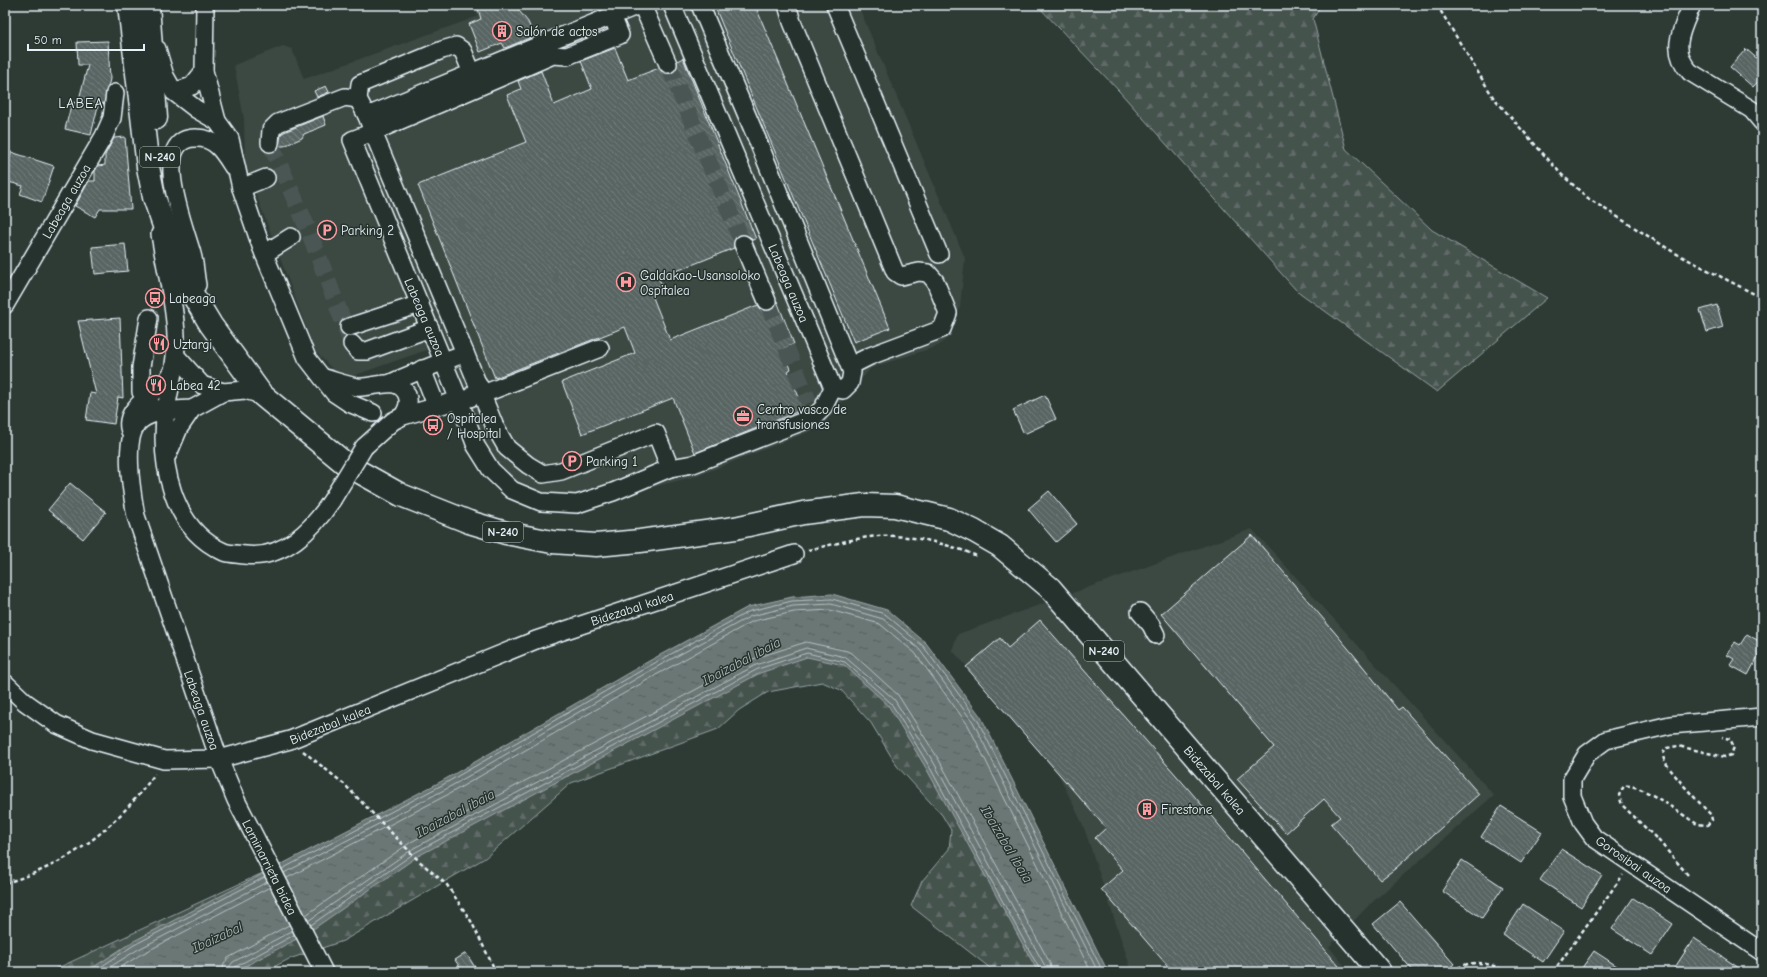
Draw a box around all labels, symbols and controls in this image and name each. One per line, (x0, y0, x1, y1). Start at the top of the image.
building icon: Salón de actos (491, 20, 513, 42)
place label: Salón de actos (516, 24, 597, 39)
scale bar (28, 26, 144, 52)
text: 50 m (34, 33, 62, 47)
district label: LABEA (58, 95, 104, 112)
road number: N-240 (140, 147, 180, 167)
street label: Labeaga auzoa (39, 161, 94, 241)
parking icon: Parking 2 (316, 219, 338, 241)
place label: Parking 2 (341, 223, 394, 238)
street label: Labeaga auzoa (765, 242, 812, 325)
place label: Galdakao-Usansoloko Ospitalea (640, 268, 761, 298)
hospital icon: Galdakao-Usansoloko Ospitalea (615, 271, 637, 293)
street label: Labeaga auzoa (401, 276, 448, 359)
bus stop icon: Labeaga (144, 287, 166, 309)
place label: Labeaga (169, 291, 216, 306)
restaurant icon: Uztargi (148, 333, 170, 355)
place label: Uztargi (173, 337, 212, 352)
restaurant icon: Labea 42 (145, 374, 167, 396)
place label: Labea 42 (170, 378, 221, 393)
place label: Centro vasco de transfusiones (756, 402, 847, 432)
office icon: Centro vasco de transfusiones (732, 405, 754, 427)
place label: Ospitalea / Hospital (447, 411, 501, 441)
bus stop icon: Ospitalea / Hospital (422, 414, 444, 436)
parking icon: Parking 1 (561, 450, 583, 472)
place label: Parking 1 (586, 454, 637, 469)
road number: N-240 (483, 522, 523, 542)
street label: Bidezabal kalea (589, 588, 675, 629)
water label: Ibaizabal ibaia (698, 634, 784, 690)
road number: N-240 (1084, 641, 1124, 661)
street label: Labeaga auzoa (181, 668, 222, 752)
street label: Bidezabal kalea (287, 701, 373, 748)
street label: Bidezabal kalea (1181, 743, 1249, 818)
water label: Ibaizabal ibaia (412, 786, 498, 842)
building icon: Firestone (1136, 798, 1158, 820)
water label: Ibaizabal ibaia (976, 802, 1036, 886)
place label: Firestone (1161, 802, 1213, 817)
street label: Laminarrieta bidea (239, 817, 300, 917)
street label: Gorosibai auzoa (1593, 833, 1675, 896)
water label: Ibaizabal (188, 918, 246, 957)

